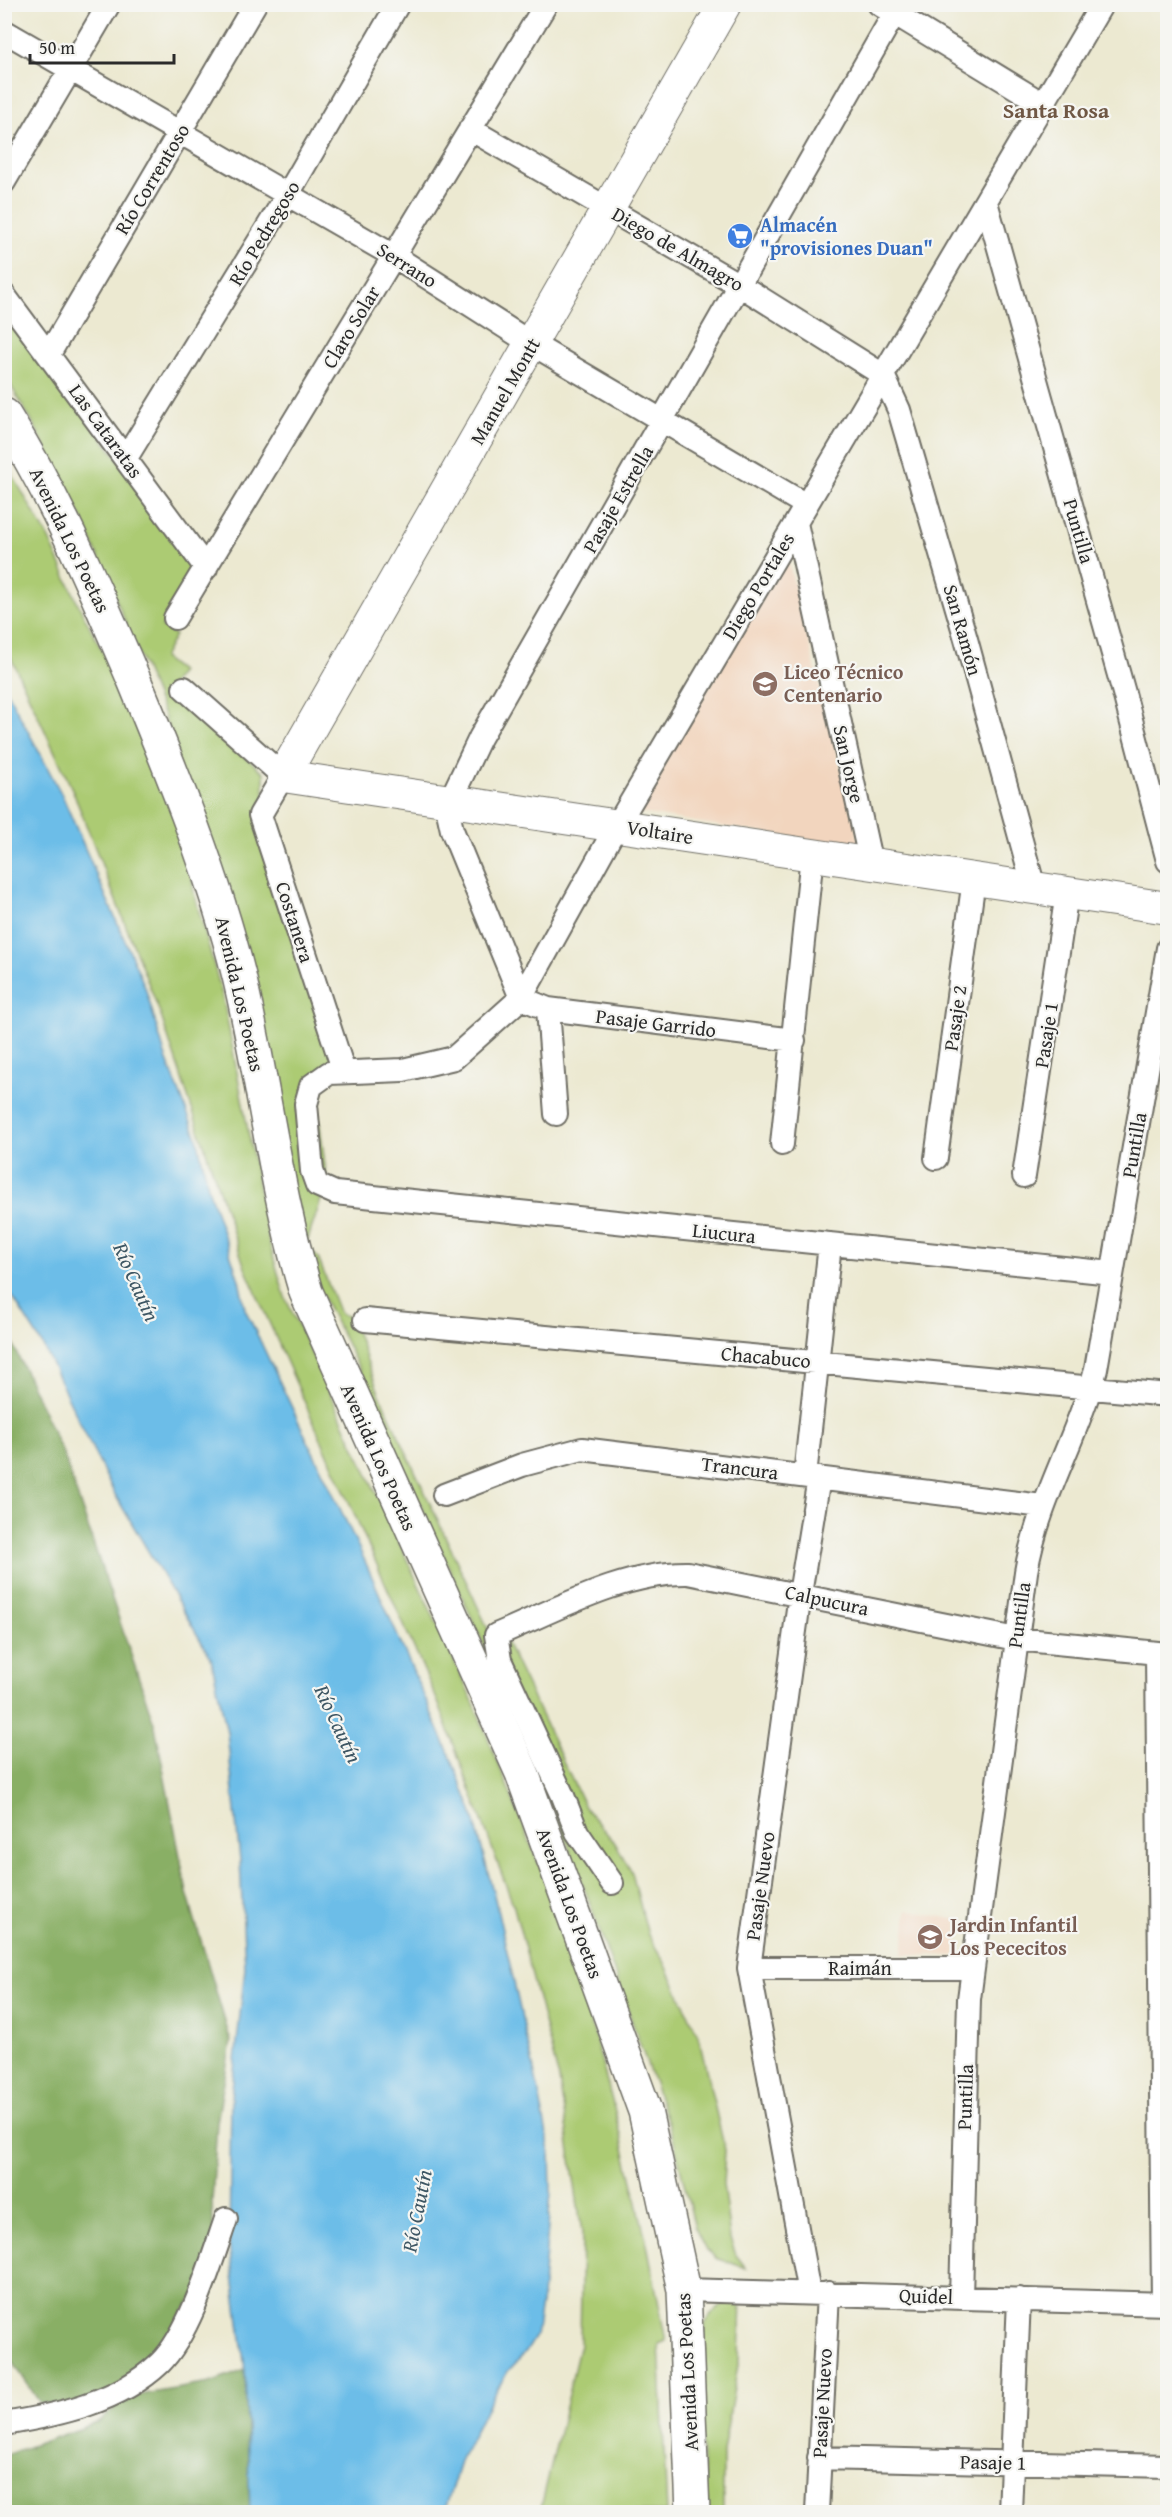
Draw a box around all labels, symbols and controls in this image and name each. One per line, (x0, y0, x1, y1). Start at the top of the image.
scale bar (30, 27, 174, 65)
text: 50 m (39, 34, 75, 61)
district label: Santa Rosa (1003, 94, 1110, 126)
street label: Río Correntoso (107, 118, 196, 240)
street label: Río Pedregoso (221, 175, 306, 291)
street label: Diego de Almagro (607, 199, 750, 298)
place label: Almacén "provisiones Duan" (760, 210, 933, 262)
supermarket icon: Almacén "provisiones Duan" (725, 221, 755, 251)
street label: Serrano (371, 235, 443, 294)
street label: Claro Solar (315, 280, 387, 374)
street label: Manuel Montt (462, 332, 547, 450)
street label: Las Cataratas (62, 378, 151, 484)
street label: Pasaje Estrella (575, 439, 660, 558)
street label: Avenida Los Poetas (23, 462, 118, 617)
street label: Puntilla (1056, 495, 1103, 567)
street label: Diego Portales (714, 527, 801, 645)
street label: San Ramón (937, 581, 990, 679)
place label: Liceo Técnico Centenario (784, 657, 904, 709)
school or university icon: Liceo Técnico Centenario (750, 669, 780, 699)
street label: San Jorge (826, 722, 872, 806)
street label: Voltaire (625, 812, 696, 851)
street label: Costanera (269, 878, 322, 967)
street label: Avenida Los Poetas (209, 913, 272, 1074)
street label: Pasaje 2 (936, 983, 973, 1053)
street label: Pasaje 1 (1026, 1000, 1065, 1070)
street label: Pasaje Garrido (594, 1001, 718, 1044)
street label: Puntilla (1113, 1109, 1154, 1180)
street label: Liucura (691, 1215, 758, 1250)
water label: Río Cautín (105, 1237, 168, 1327)
street label: Chacabuco (720, 1338, 812, 1375)
street label: Avenida Los Poetas (334, 1379, 425, 1535)
street label: Trancura (700, 1448, 781, 1487)
street label: Calpucura (783, 1577, 872, 1623)
street label: Puntilla (1000, 1580, 1038, 1650)
water label: Río Cautín (306, 1679, 370, 1768)
street label: Avenida Los Poetas (530, 1823, 611, 1982)
street label: Pasaje Nuevo (738, 1830, 782, 1942)
place label: Jardin Infantil Los Pececitos (947, 1910, 1078, 1962)
school or university icon: Jardin Infantil Los Pececitos (915, 1922, 945, 1952)
street label: Raimán (828, 1953, 892, 1982)
street label: Puntilla (949, 2063, 980, 2131)
water label: Río Cautín (393, 2167, 440, 2256)
street label: Quidel (898, 2280, 954, 2311)
street label: Avenida Los Poetas (668, 2292, 705, 2452)
street label: Pasaje Nuevo (804, 2347, 839, 2459)
street label: Pasaje 1 (960, 2446, 1026, 2477)

